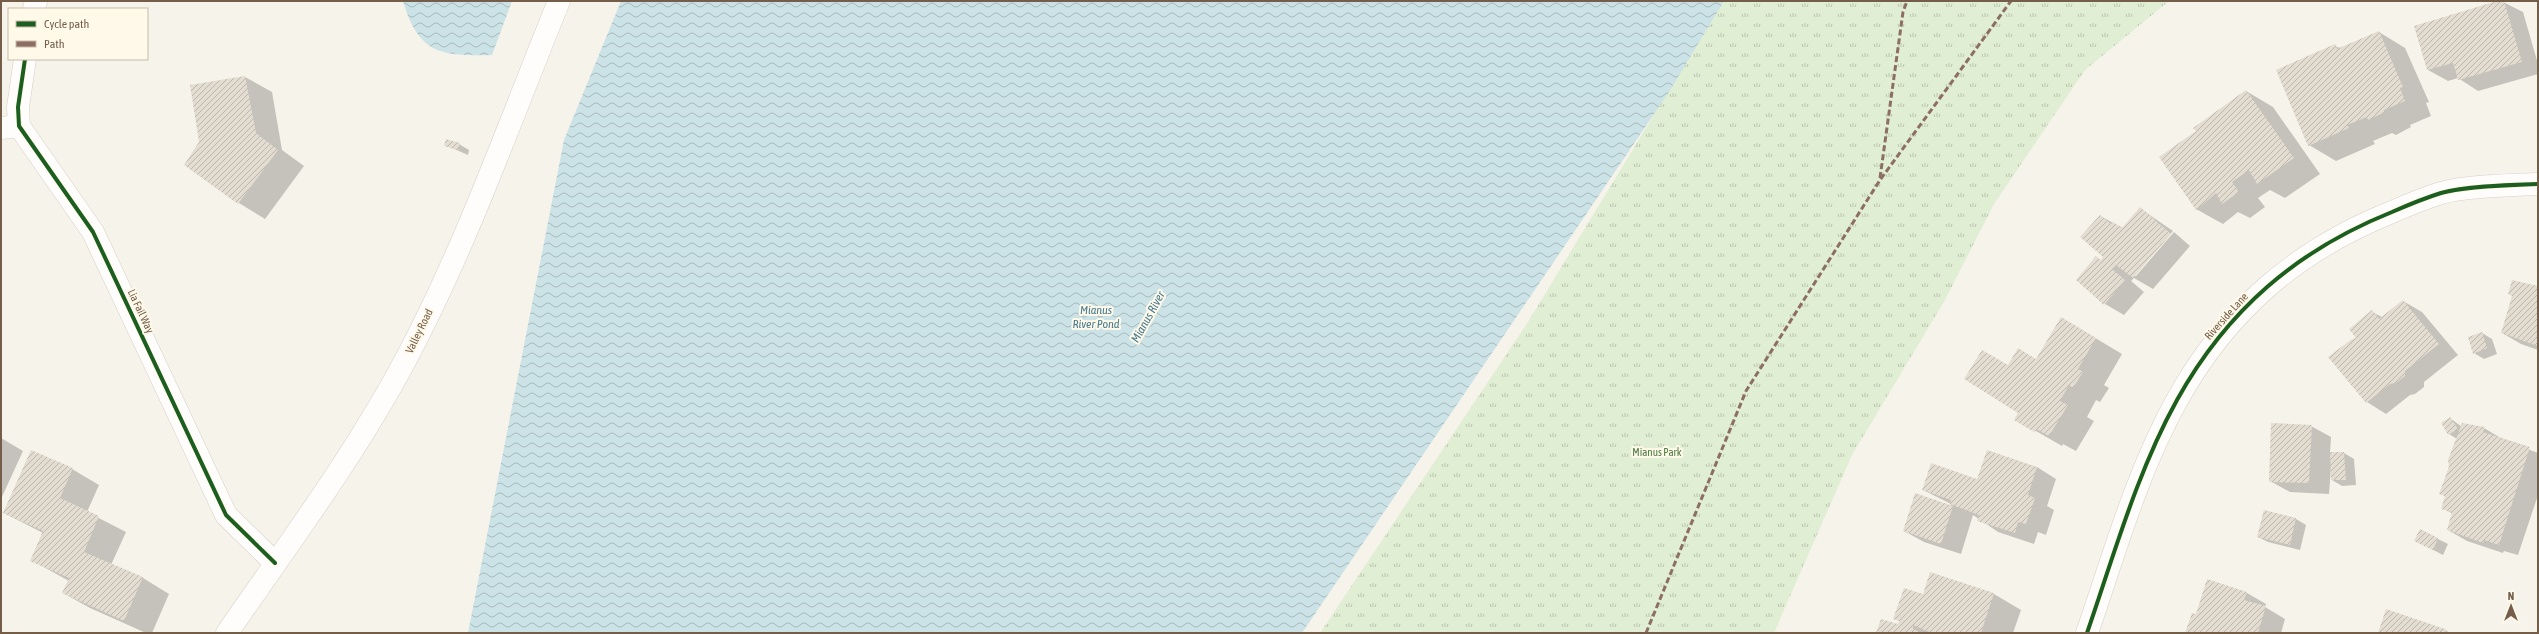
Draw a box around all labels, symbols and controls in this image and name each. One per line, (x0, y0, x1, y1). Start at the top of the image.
legend (8, 8, 148, 60)
text: Cycle path (44, 17, 89, 31)
text: Path (44, 37, 65, 51)
street label: Lia Fail Way (126, 287, 157, 335)
water label: Mianus River (1128, 289, 1168, 345)
street label: Riverside Lane (2202, 290, 2250, 342)
water label: Mianus River Pond (1072, 303, 1120, 331)
street label: Valley Road (403, 307, 435, 355)
park label: Mianus Park (1632, 446, 1682, 458)
north arrow (2491, 586, 2531, 626)
text: N (2508, 590, 2514, 602)

